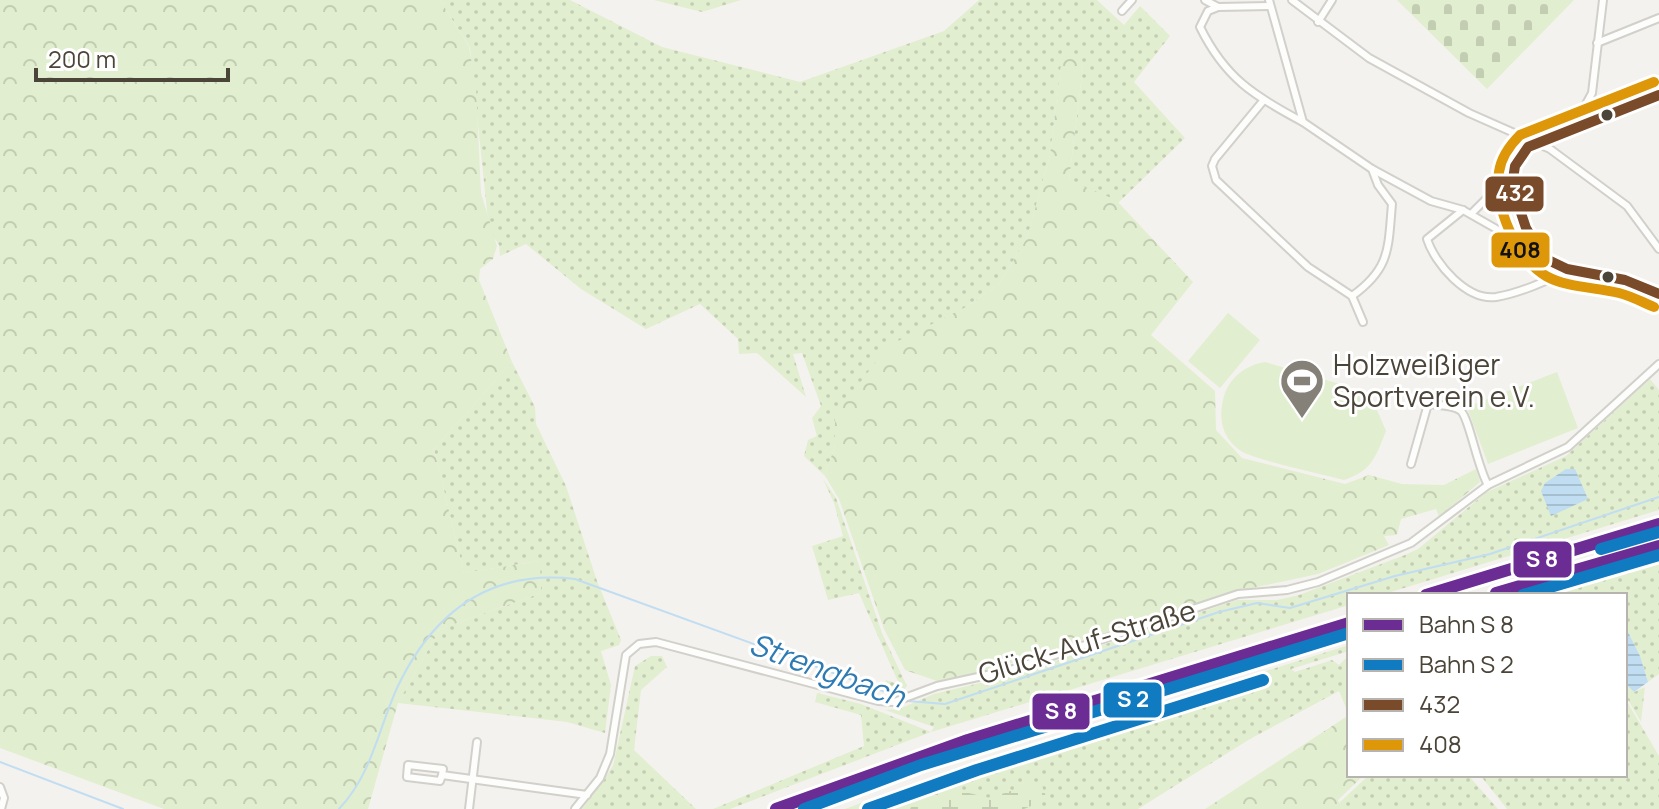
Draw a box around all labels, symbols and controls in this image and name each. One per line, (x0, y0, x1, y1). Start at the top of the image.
scale bar (36, 32, 228, 82)
text: 200 m (48, 42, 116, 75)
unlabelled marker (1599, 107, 1615, 123)
line badge: 432 (1484, 175, 1545, 213)
text: 432 (1495, 178, 1535, 208)
line badge: 408 (1490, 231, 1551, 269)
text: 408 (1499, 235, 1541, 265)
unlabelled marker (1600, 269, 1616, 285)
place label: Holzweißiger Sportverein e.V. (1333, 345, 1535, 415)
sports icon: Holzweißiger Sportverein e.V. (1278, 357, 1326, 420)
line badge: S 8 (1512, 540, 1573, 579)
text: S 8 (1526, 544, 1558, 574)
street label: Glück-Auf-Straße (973, 590, 1200, 692)
legend (1347, 593, 1627, 777)
text: Bahn S 8 (1419, 607, 1514, 640)
water label: Strengbach (744, 623, 912, 717)
text: Bahn S 2 (1419, 647, 1514, 680)
line badge: S 2 (1102, 681, 1163, 719)
text: S 2 (1117, 684, 1149, 714)
text: 432 (1419, 687, 1460, 720)
line badge: S 8 (1031, 692, 1091, 731)
text: S 8 (1045, 696, 1077, 726)
text: 408 (1419, 727, 1462, 760)

